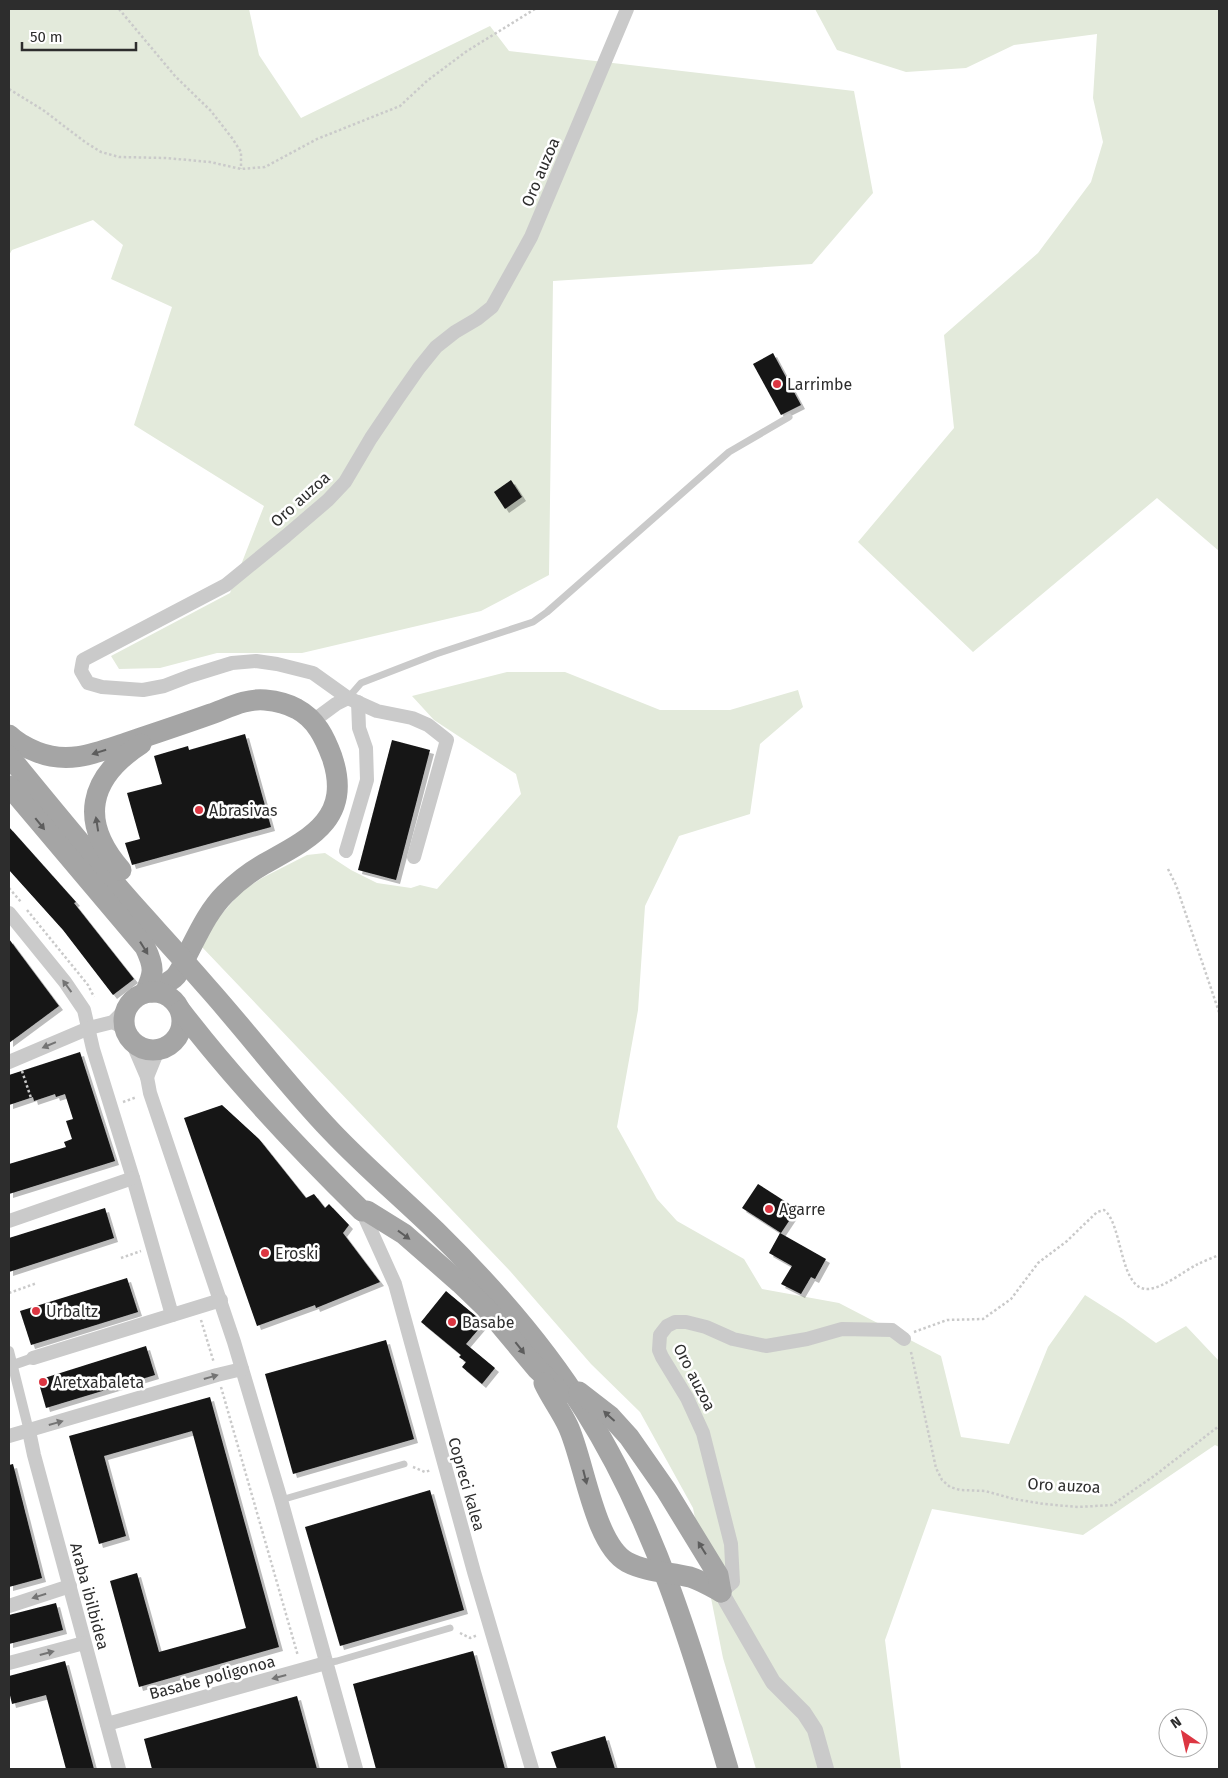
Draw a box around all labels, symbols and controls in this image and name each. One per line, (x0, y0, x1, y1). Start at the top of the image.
scale bar (22, 20, 136, 52)
text: 50 m (30, 28, 63, 46)
street label: Oro auzoa (517, 135, 563, 210)
place label: Larrimbe (787, 375, 852, 394)
marker: Larrimbe (771, 378, 783, 390)
street label: Oro auzoa (267, 468, 334, 531)
one-way arrow (91, 749, 106, 757)
place label: Abrasivas (209, 801, 277, 820)
marker: Abrasivas (193, 804, 205, 816)
one-way arrow (93, 816, 101, 832)
one-way arrow (34, 817, 45, 830)
one-way arrow (140, 941, 149, 954)
one-way arrow (62, 979, 72, 992)
one-way arrow (42, 1042, 56, 1050)
place label: Agarre (779, 1200, 825, 1219)
marker: Agarre (763, 1203, 775, 1215)
one-way arrow (397, 1230, 411, 1240)
place label: Eroski (275, 1244, 319, 1263)
marker: Eroski (259, 1247, 271, 1259)
place label: Urbaltz (46, 1302, 98, 1321)
marker: Urbaltz (30, 1305, 42, 1317)
place label: Basabe (462, 1313, 515, 1332)
marker: Basabe (446, 1316, 458, 1328)
street label: Oro auzoa (669, 1340, 720, 1414)
one-way arrow (515, 1341, 525, 1355)
one-way arrow (204, 1372, 219, 1380)
place label: Aretxabaleta (53, 1373, 144, 1392)
marker: Aretxabaleta (37, 1376, 49, 1388)
one-way arrow (603, 1410, 615, 1422)
one-way arrow (48, 1419, 63, 1427)
street label: Copreci kalea (444, 1435, 489, 1533)
one-way arrow (581, 1469, 589, 1484)
street label: Oro auzoa (1027, 1474, 1101, 1497)
street label: Araba ibilbidea (66, 1541, 113, 1652)
one-way arrow (697, 1542, 706, 1555)
one-way arrow (32, 1593, 47, 1600)
one-way arrow (39, 1649, 54, 1657)
street label: Basabe poligonoa (147, 1652, 277, 1703)
one-way arrow (271, 1673, 286, 1681)
north arrow (1158, 1708, 1208, 1758)
text: N (1167, 1713, 1185, 1732)

